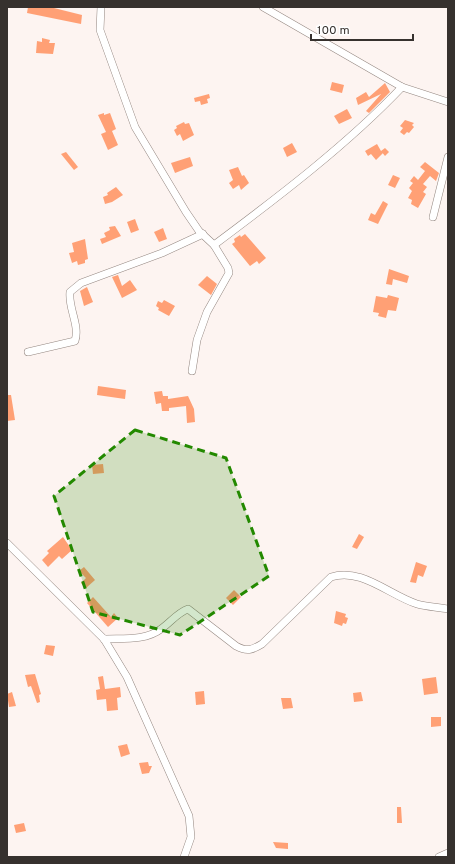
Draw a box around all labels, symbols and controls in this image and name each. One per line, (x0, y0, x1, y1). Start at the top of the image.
scale bar (311, 16, 413, 42)
text: 100 m (317, 23, 350, 39)

